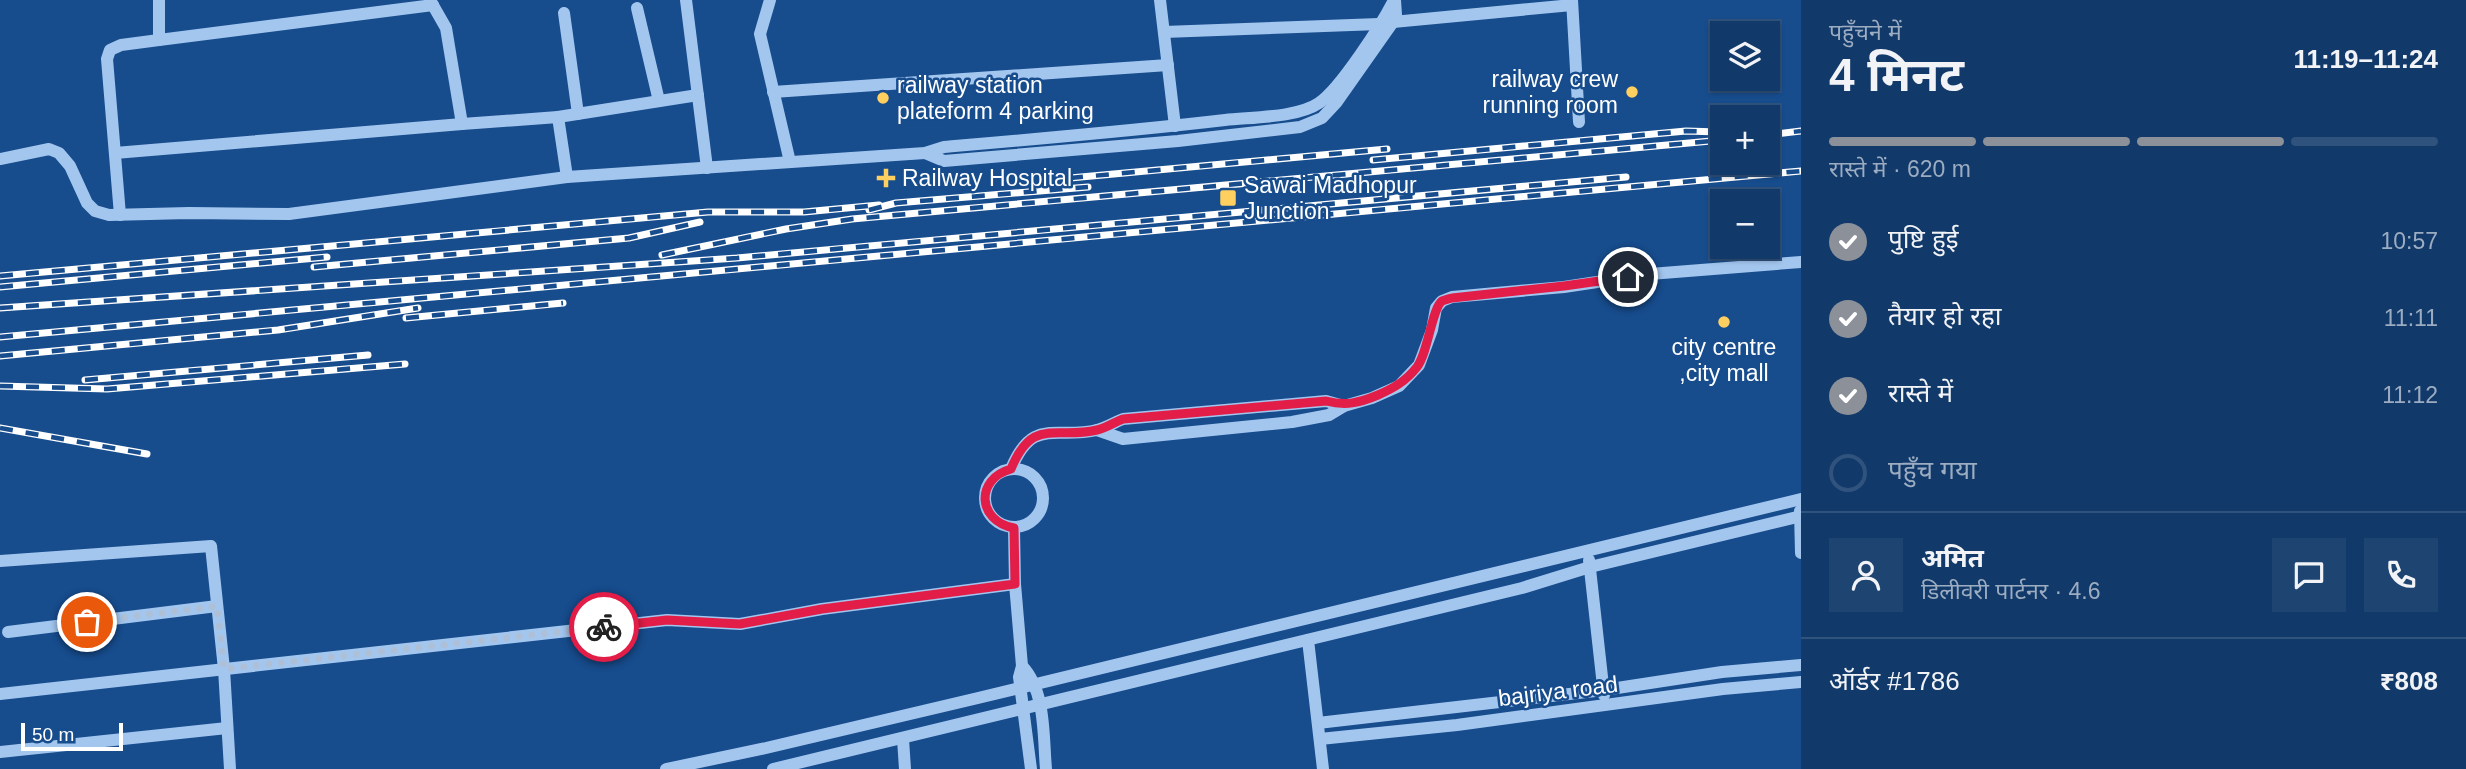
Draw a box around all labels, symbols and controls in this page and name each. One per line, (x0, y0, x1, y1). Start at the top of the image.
text: पहुँचने में (1829, 19, 1902, 45)
map controls (1710, 21, 1780, 259)
button: layers (1710, 21, 1780, 91)
text: 11:19–11:24 (2293, 44, 2438, 74)
text: 4 मिनट (1829, 49, 1964, 101)
place label: railway crew running room (1482, 66, 1618, 118)
place label: railway station plateform 4 parking (897, 72, 1094, 124)
marker: railway crew running room (1624, 84, 1640, 100)
marker: railway station plateform 4 parking (875, 90, 891, 106)
button: + (1710, 105, 1780, 175)
text: रास्ते में · 620 m (1829, 156, 1971, 182)
place label: Railway Hospital (902, 165, 1072, 191)
marker: Railway Hospital (876, 168, 896, 188)
place label: Sawai Madhopur Junction (1244, 172, 1417, 224)
marker: Sawai Madhopur Junction (1218, 188, 1238, 208)
button: − (1710, 189, 1780, 259)
icon: check (1829, 223, 1867, 261)
text: पुष्टि हुई (1888, 224, 1958, 254)
text: 10:57 (2380, 228, 2438, 254)
pin (1598, 247, 1658, 307)
icon: home (1609, 258, 1647, 296)
icon: check (1829, 300, 1867, 338)
text: तैयार हो रहा (1888, 301, 2001, 331)
text: 11:11 (2384, 305, 2438, 331)
marker: city centre ,city mall (1716, 314, 1732, 330)
place label: city centre ,city mall (1672, 334, 1776, 386)
icon: check (1829, 377, 1867, 415)
text: रास्ते में (1888, 378, 1953, 408)
text: 11:12 (2382, 382, 2438, 408)
text: पहुँच गया (1888, 455, 1977, 485)
button: person (1829, 538, 1903, 612)
button: chat (2272, 538, 2346, 612)
button: phone (2364, 538, 2438, 612)
text: अमित (1921, 543, 1984, 573)
text: डिलीवरी पार्टनर · 4.6 (1921, 578, 2101, 604)
pin (57, 592, 117, 652)
courier (569, 592, 639, 662)
icon: bag (68, 603, 106, 641)
icon: bike (585, 608, 623, 646)
text: ऑर्डर #1786 (1829, 666, 1960, 696)
text: ₹808 (2380, 666, 2438, 696)
street label: bajriya road (1497, 671, 1619, 711)
scale bar (21, 720, 122, 752)
text: 50 m (32, 724, 74, 745)

